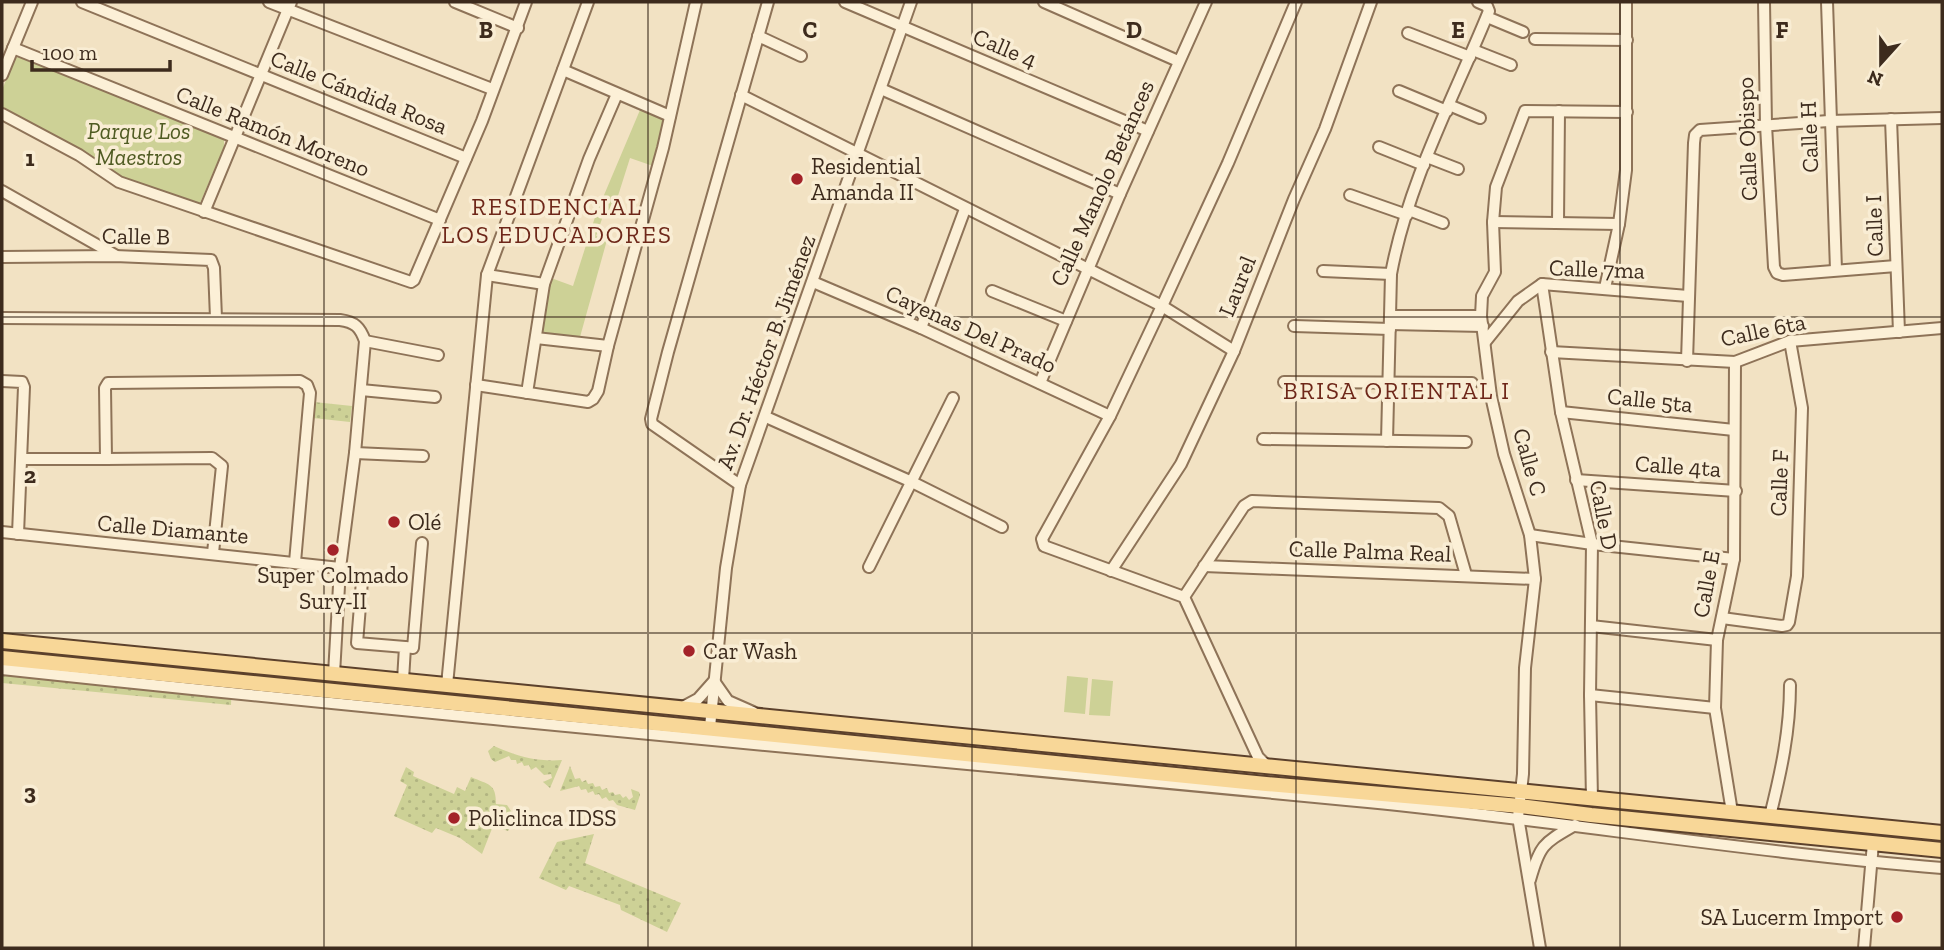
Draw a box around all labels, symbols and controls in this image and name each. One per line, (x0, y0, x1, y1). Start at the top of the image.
text: B (479, 16, 493, 44)
text: C (803, 16, 817, 44)
text: D (1126, 16, 1142, 44)
text: E (1451, 16, 1465, 44)
text: F (1775, 16, 1789, 44)
street label: Calle 4 (969, 22, 1041, 74)
scale bar (32, 28, 170, 72)
north arrow (1846, 28, 1916, 98)
text: 100 m (42, 40, 97, 65)
street label: Calle Cándida Rosa (266, 44, 452, 140)
text: N (1864, 65, 1886, 92)
street label: Calle Manolo Betances (1044, 76, 1160, 290)
street label: Calle Obispo (1731, 76, 1763, 202)
street label: Calle Ramón Moreno (172, 79, 374, 183)
street label: Calle H (1794, 101, 1824, 173)
park label: Parque Los Maestros (87, 117, 191, 171)
text: 1 (25, 144, 35, 172)
place label: Residential Amanda II (811, 152, 921, 206)
marker: Residential Amanda II (789, 171, 805, 187)
district label: RESIDENCIAL LOS EDUCADORES (441, 192, 673, 249)
street label: Calle I (1859, 195, 1889, 257)
street label: Calle B (102, 221, 170, 251)
street label: Av. Dr. Héctor B. Jiménez (710, 230, 822, 473)
street label: Laurel (1212, 251, 1262, 321)
street label: Calle 7ma (1549, 253, 1645, 285)
street label: Cayenas Del Prado (881, 279, 1061, 379)
street label: Calle 6ta (1718, 307, 1808, 353)
district label: BRISA ORIENTAL I (1283, 376, 1511, 405)
street label: Calle 5ta (1606, 382, 1694, 418)
street label: Calle C (1507, 425, 1553, 499)
street label: Calle 4ta (1634, 449, 1722, 483)
street label: Calle F (1764, 449, 1794, 517)
text: 2 (24, 461, 36, 489)
street label: Calle D (1584, 478, 1624, 552)
street label: Calle Diamante (96, 508, 250, 550)
place label: Olé (408, 508, 441, 536)
marker: Olé (386, 514, 402, 530)
street label: Calle Palma Real (1288, 534, 1452, 568)
marker: Super Colmado Sury-II (325, 542, 341, 558)
street label: Calle E (1686, 548, 1726, 620)
place label: Super Colmado Sury-II (257, 561, 409, 615)
place label: Car Wash (703, 637, 797, 665)
marker: Car Wash (681, 643, 697, 659)
text: 3 (24, 778, 36, 806)
place label: Policlinca IDSS (468, 804, 617, 832)
marker: Policlinca IDSS (446, 810, 462, 826)
place label: SA Lucerm Import (1701, 903, 1883, 931)
marker: SA Lucerm Import (1889, 909, 1905, 925)

